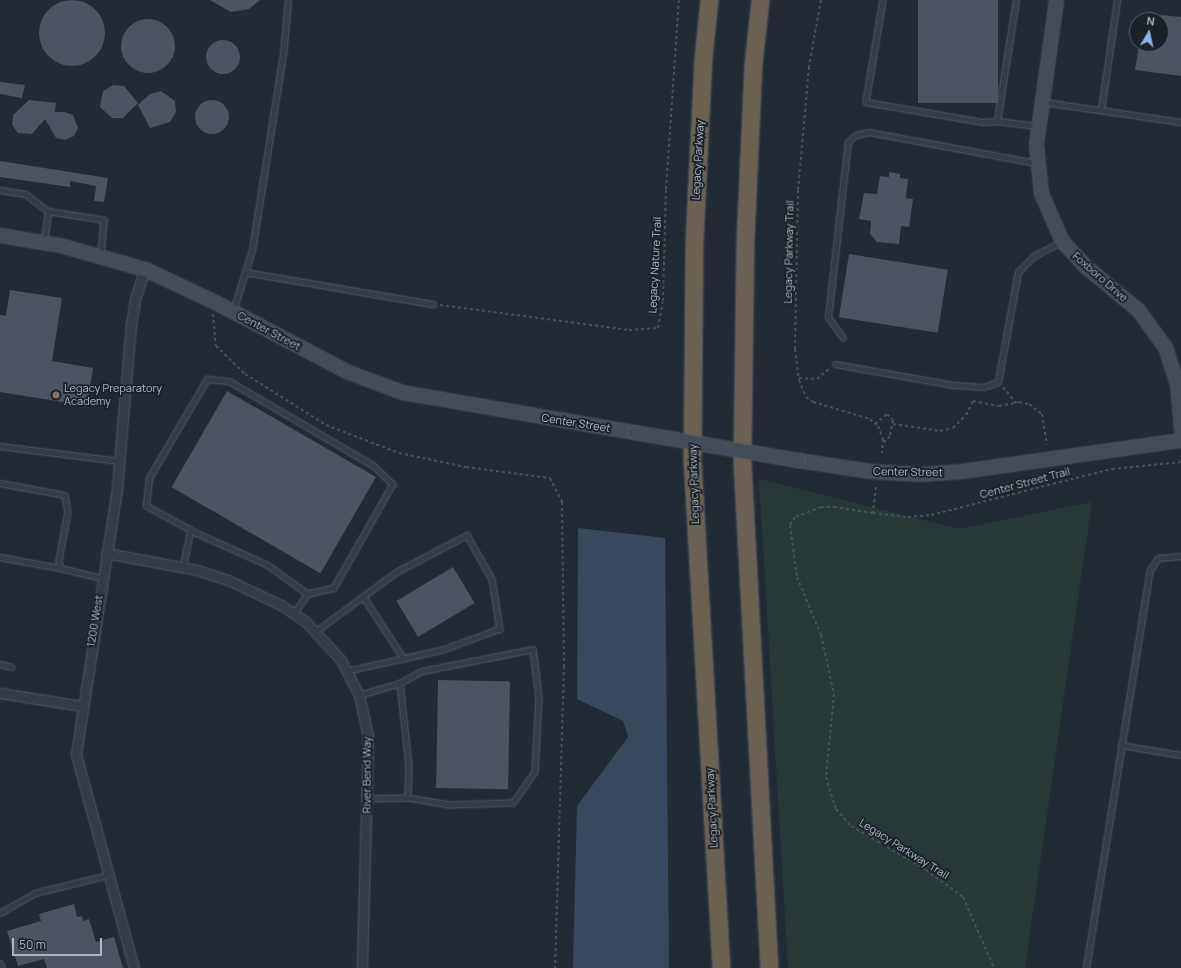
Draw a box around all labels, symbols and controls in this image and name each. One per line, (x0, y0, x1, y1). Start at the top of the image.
north arrow (1129, 12, 1169, 52)
text: N (1146, 13, 1156, 29)
street label: Legacy Parkway (689, 120, 707, 200)
street label: Legacy Parkway Trail (781, 200, 797, 304)
street label: Legacy Nature Trail (646, 216, 664, 314)
street label: Foxboro Drive (1070, 249, 1130, 305)
street label: Center Street (235, 309, 303, 353)
place label: Legacy Preparatory Academy (64, 382, 162, 408)
marker: Legacy Preparatory Academy (51, 390, 61, 400)
street label: Center Street (541, 411, 611, 435)
street label: Legacy Parkway (686, 444, 702, 524)
street label: Center Street (873, 465, 943, 479)
street label: Center Street Trail (978, 465, 1072, 501)
street label: 1200 West (84, 594, 106, 648)
street label: River Bend Way (360, 736, 374, 814)
street label: Legacy Parkway (703, 768, 721, 848)
street label: Legacy Parkway Trail (857, 816, 951, 882)
scale bar (14, 930, 104, 956)
text: 50 m (19, 936, 46, 953)

